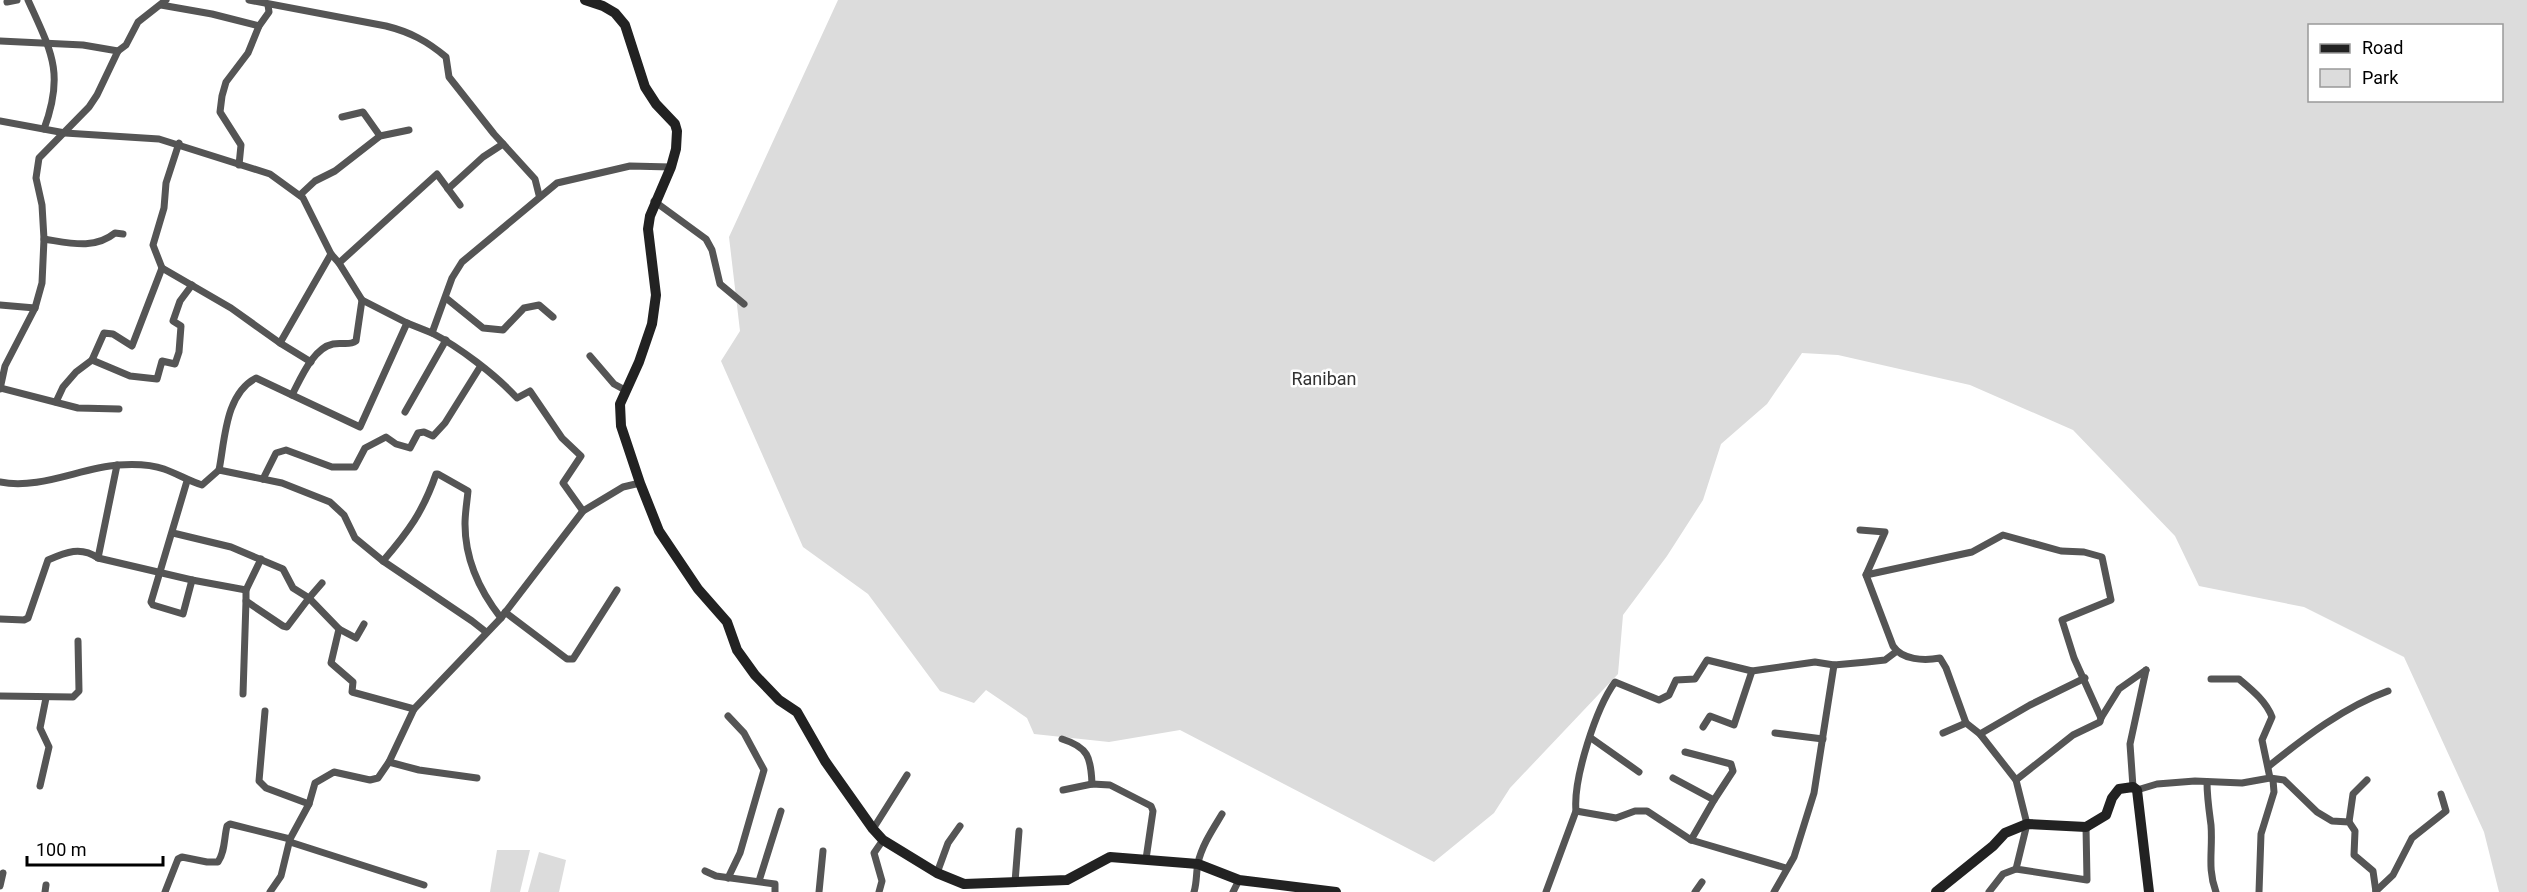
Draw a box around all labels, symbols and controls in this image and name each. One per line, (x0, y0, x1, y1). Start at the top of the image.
legend (2308, 24, 2503, 102)
text: Road (2362, 37, 2403, 58)
text: Park (2362, 67, 2399, 88)
park label: Raniban (1291, 368, 1357, 389)
scale bar (27, 829, 164, 867)
text: 100 m (36, 839, 87, 860)

